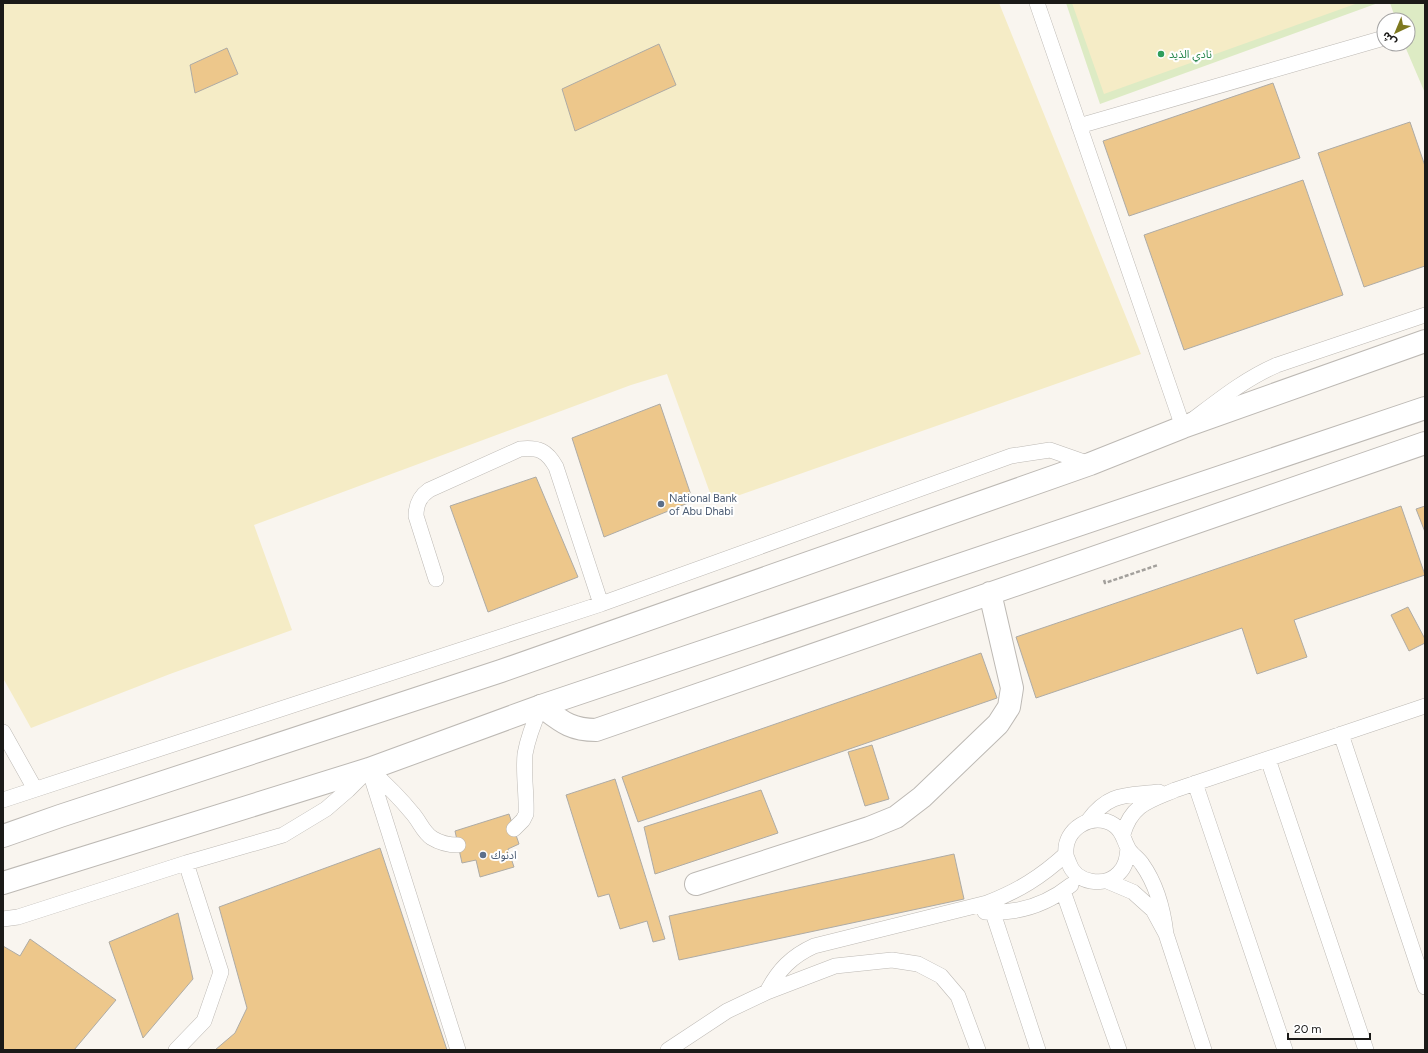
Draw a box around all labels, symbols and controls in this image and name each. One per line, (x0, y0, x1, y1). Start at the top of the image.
north arrow (1376, 12, 1416, 52)
text: ش (1379, 29, 1399, 49)
place label: نادي الذيد (1169, 48, 1212, 63)
marker: نادي الذيد (1156, 49, 1166, 59)
place label: National Bank of Abu Dhabi (669, 492, 738, 518)
marker: National Bank of Abu Dhabi (656, 499, 666, 509)
place label: ادنوك (491, 849, 517, 862)
marker: ادنوك (478, 850, 488, 860)
scale bar (1288, 1015, 1370, 1041)
text: 20 m (1294, 1022, 1322, 1036)

